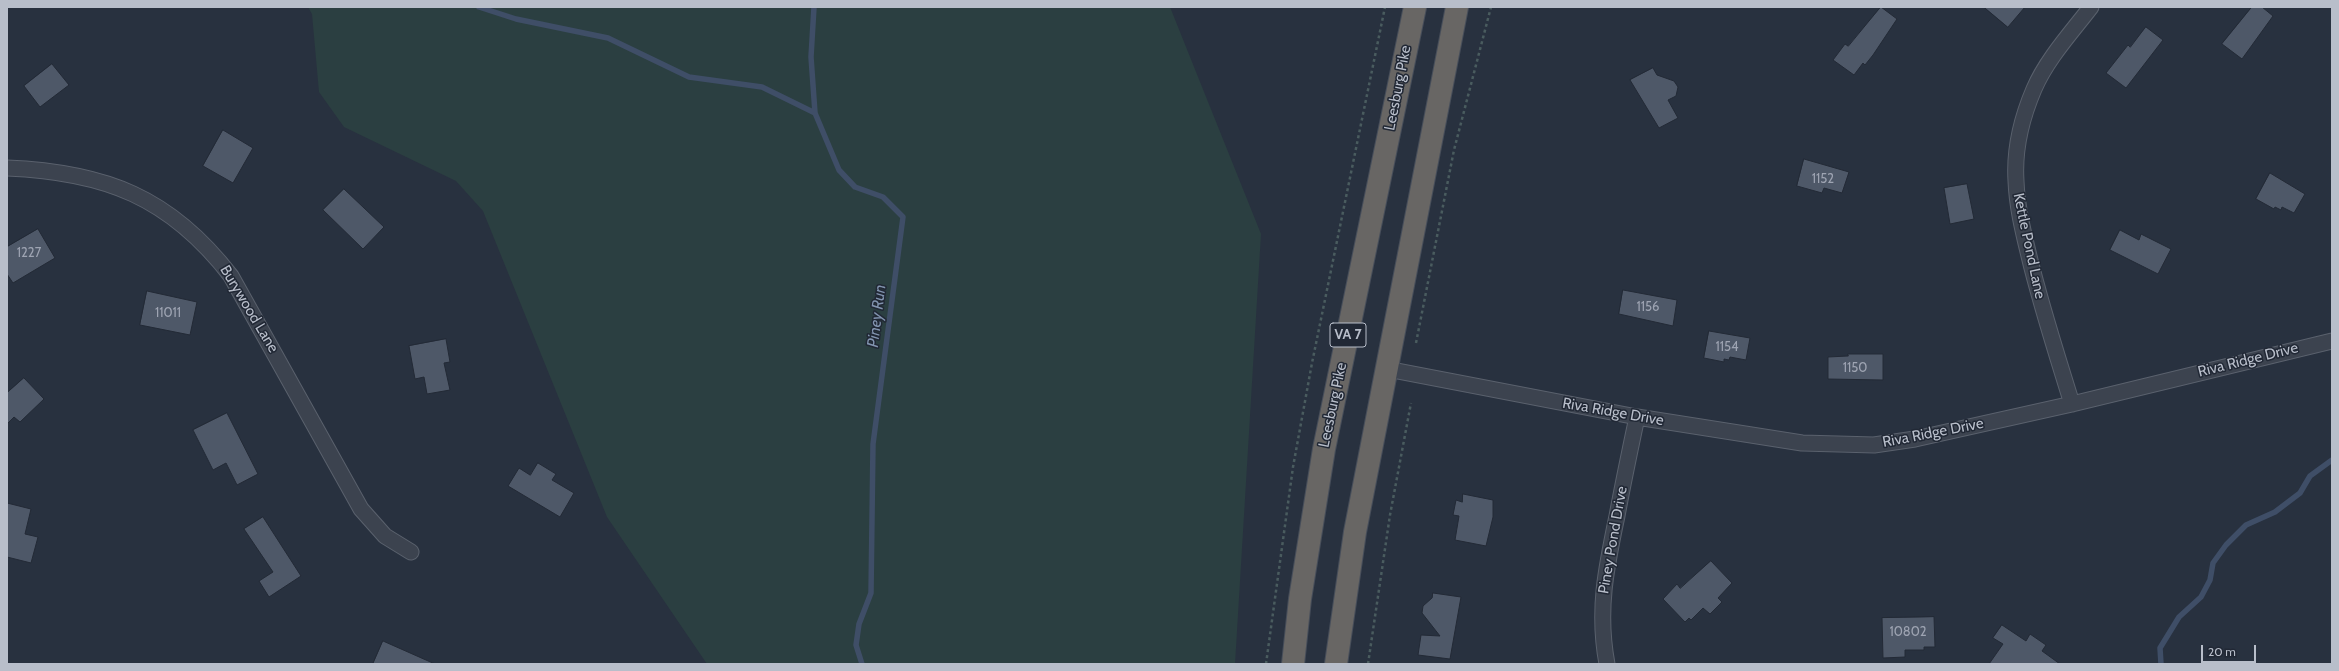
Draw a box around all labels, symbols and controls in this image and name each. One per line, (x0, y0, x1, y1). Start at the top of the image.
street label: Leesburg Pike (1381, 44, 1415, 132)
house number: 1152 (1812, 171, 1834, 187)
street label: Kettle Pond Lane (2009, 191, 2049, 301)
house number: 1227 (17, 245, 41, 261)
street label: Burywood Lane (216, 262, 282, 356)
water label: Piney Run (864, 284, 890, 348)
house number: 1156 (1637, 299, 1659, 315)
house number: 11011 (155, 305, 181, 321)
road number: VA 7 (1330, 323, 1366, 347)
house number: 1154 (1715, 339, 1739, 355)
street label: Riva Ridge Drive (2196, 339, 2300, 381)
house number: 1150 (1843, 360, 1867, 376)
street label: Leesburg Pike (1315, 361, 1351, 449)
street label: Riva Ridge Drive (1561, 394, 1665, 430)
street label: Riva Ridge Drive (1881, 414, 1985, 452)
street label: Piney Pond Drive (1595, 485, 1631, 595)
house number: 10802 (1889, 624, 1927, 640)
scale bar (2203, 637, 2258, 663)
text: 20 m (2208, 644, 2236, 659)

